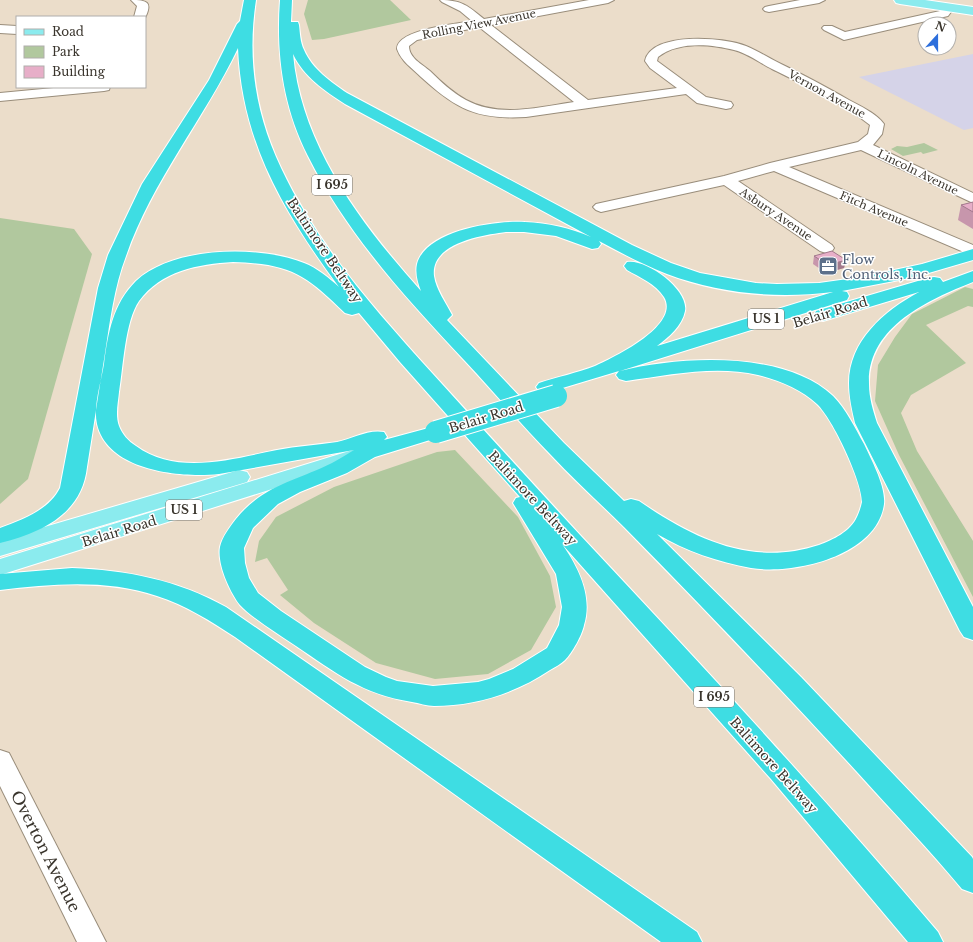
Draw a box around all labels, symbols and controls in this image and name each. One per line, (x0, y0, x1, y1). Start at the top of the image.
street label: Rolling View Avenue (421, 6, 537, 42)
legend (16, 16, 146, 88)
north arrow (917, 16, 957, 56)
text: N (933, 18, 949, 35)
text: Road (52, 24, 84, 39)
text: Park (52, 44, 80, 59)
text: Building (52, 64, 106, 79)
street label: Vernon Avenue (785, 66, 868, 121)
street label: Lincoln Avenue (875, 146, 961, 198)
road number: I 695 (312, 175, 352, 195)
street label: Asbury Avenue (736, 184, 815, 243)
street label: Fitch Avenue (838, 188, 910, 230)
street label: Baltimore Beltway (283, 194, 366, 307)
place label: Flow Controls, Inc. (842, 251, 932, 283)
office icon: Flow Controls, Inc. (817, 255, 839, 277)
street label: Belair Road (791, 293, 870, 332)
road number: US 1 (748, 309, 784, 329)
street label: Belair Road (447, 398, 526, 437)
street label: Baltimore Beltway (484, 447, 581, 550)
road number: US 1 (166, 500, 202, 520)
street label: Belair Road (80, 512, 159, 551)
road number: I 695 (694, 687, 734, 707)
street label: Baltimore Beltway (726, 714, 822, 817)
street label: Overton Avenue (7, 787, 85, 915)

